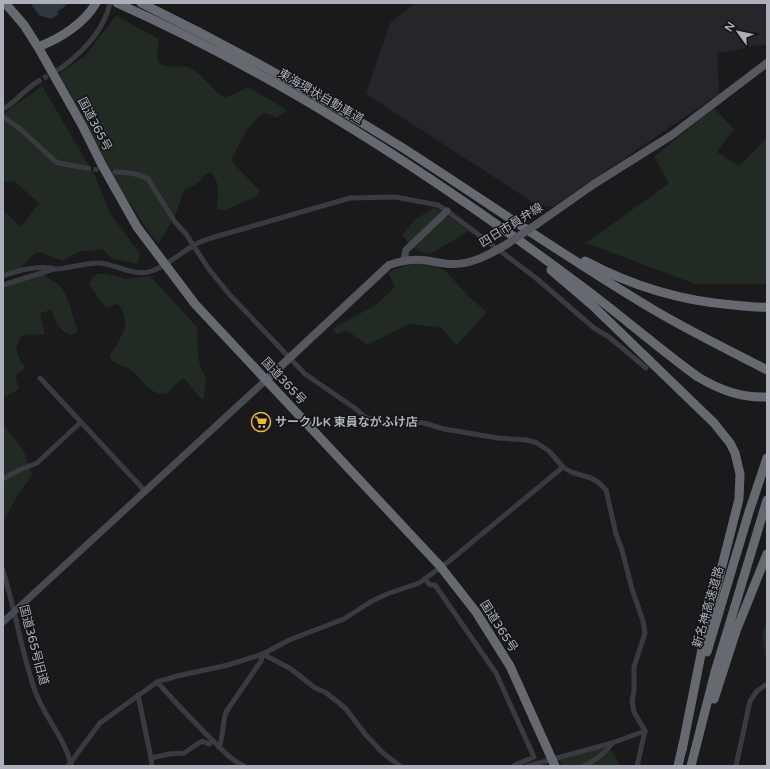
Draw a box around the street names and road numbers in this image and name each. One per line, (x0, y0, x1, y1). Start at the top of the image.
street label: 東海環状自動車道 (276, 66, 366, 126)
street label: 国道365号 (75, 95, 115, 153)
street label: 四日市員弁線 (477, 200, 545, 250)
street label: 国道365号 (259, 355, 309, 407)
street label: 新名神高速道路 (690, 565, 726, 649)
street label: 国道365号 (477, 598, 521, 654)
street label: 国道365号旧道 (17, 603, 51, 687)

